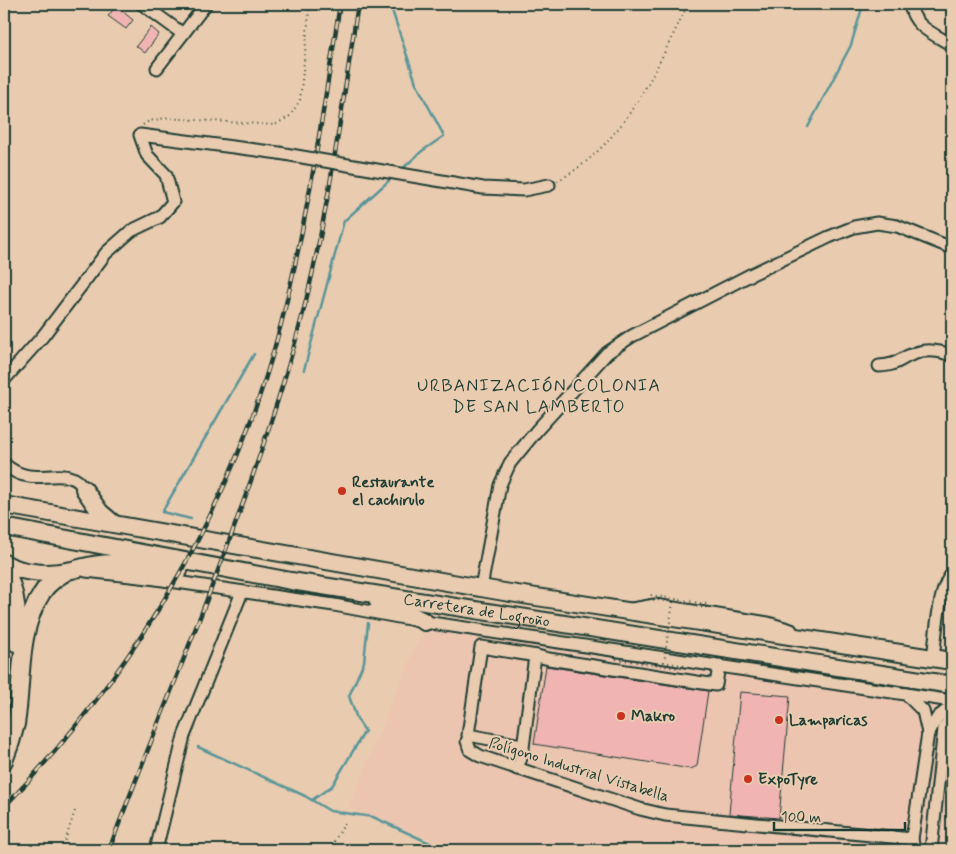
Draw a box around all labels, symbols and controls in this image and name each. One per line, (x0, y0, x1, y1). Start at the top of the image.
district label: URBANIZACIÓN COLONIA DE SAN LAMBERTO (417, 374, 661, 419)
place label: Restaurante el cachirulo (352, 472, 434, 511)
marker: Restaurante el cachirulo (336, 485, 348, 497)
street label: Carretera de Logroño (402, 588, 552, 632)
place label: Makro (631, 706, 675, 727)
marker: Makro (615, 710, 627, 722)
place label: Lamparicas (789, 710, 868, 731)
marker: Lamparicas (773, 714, 785, 726)
street label: Polígono Industrial Vistabella (486, 733, 672, 807)
place label: ExpoTyre (758, 769, 818, 790)
marker: ExpoTyre (742, 773, 754, 785)
scale bar (774, 799, 905, 831)
text: 100 m (781, 808, 821, 828)

